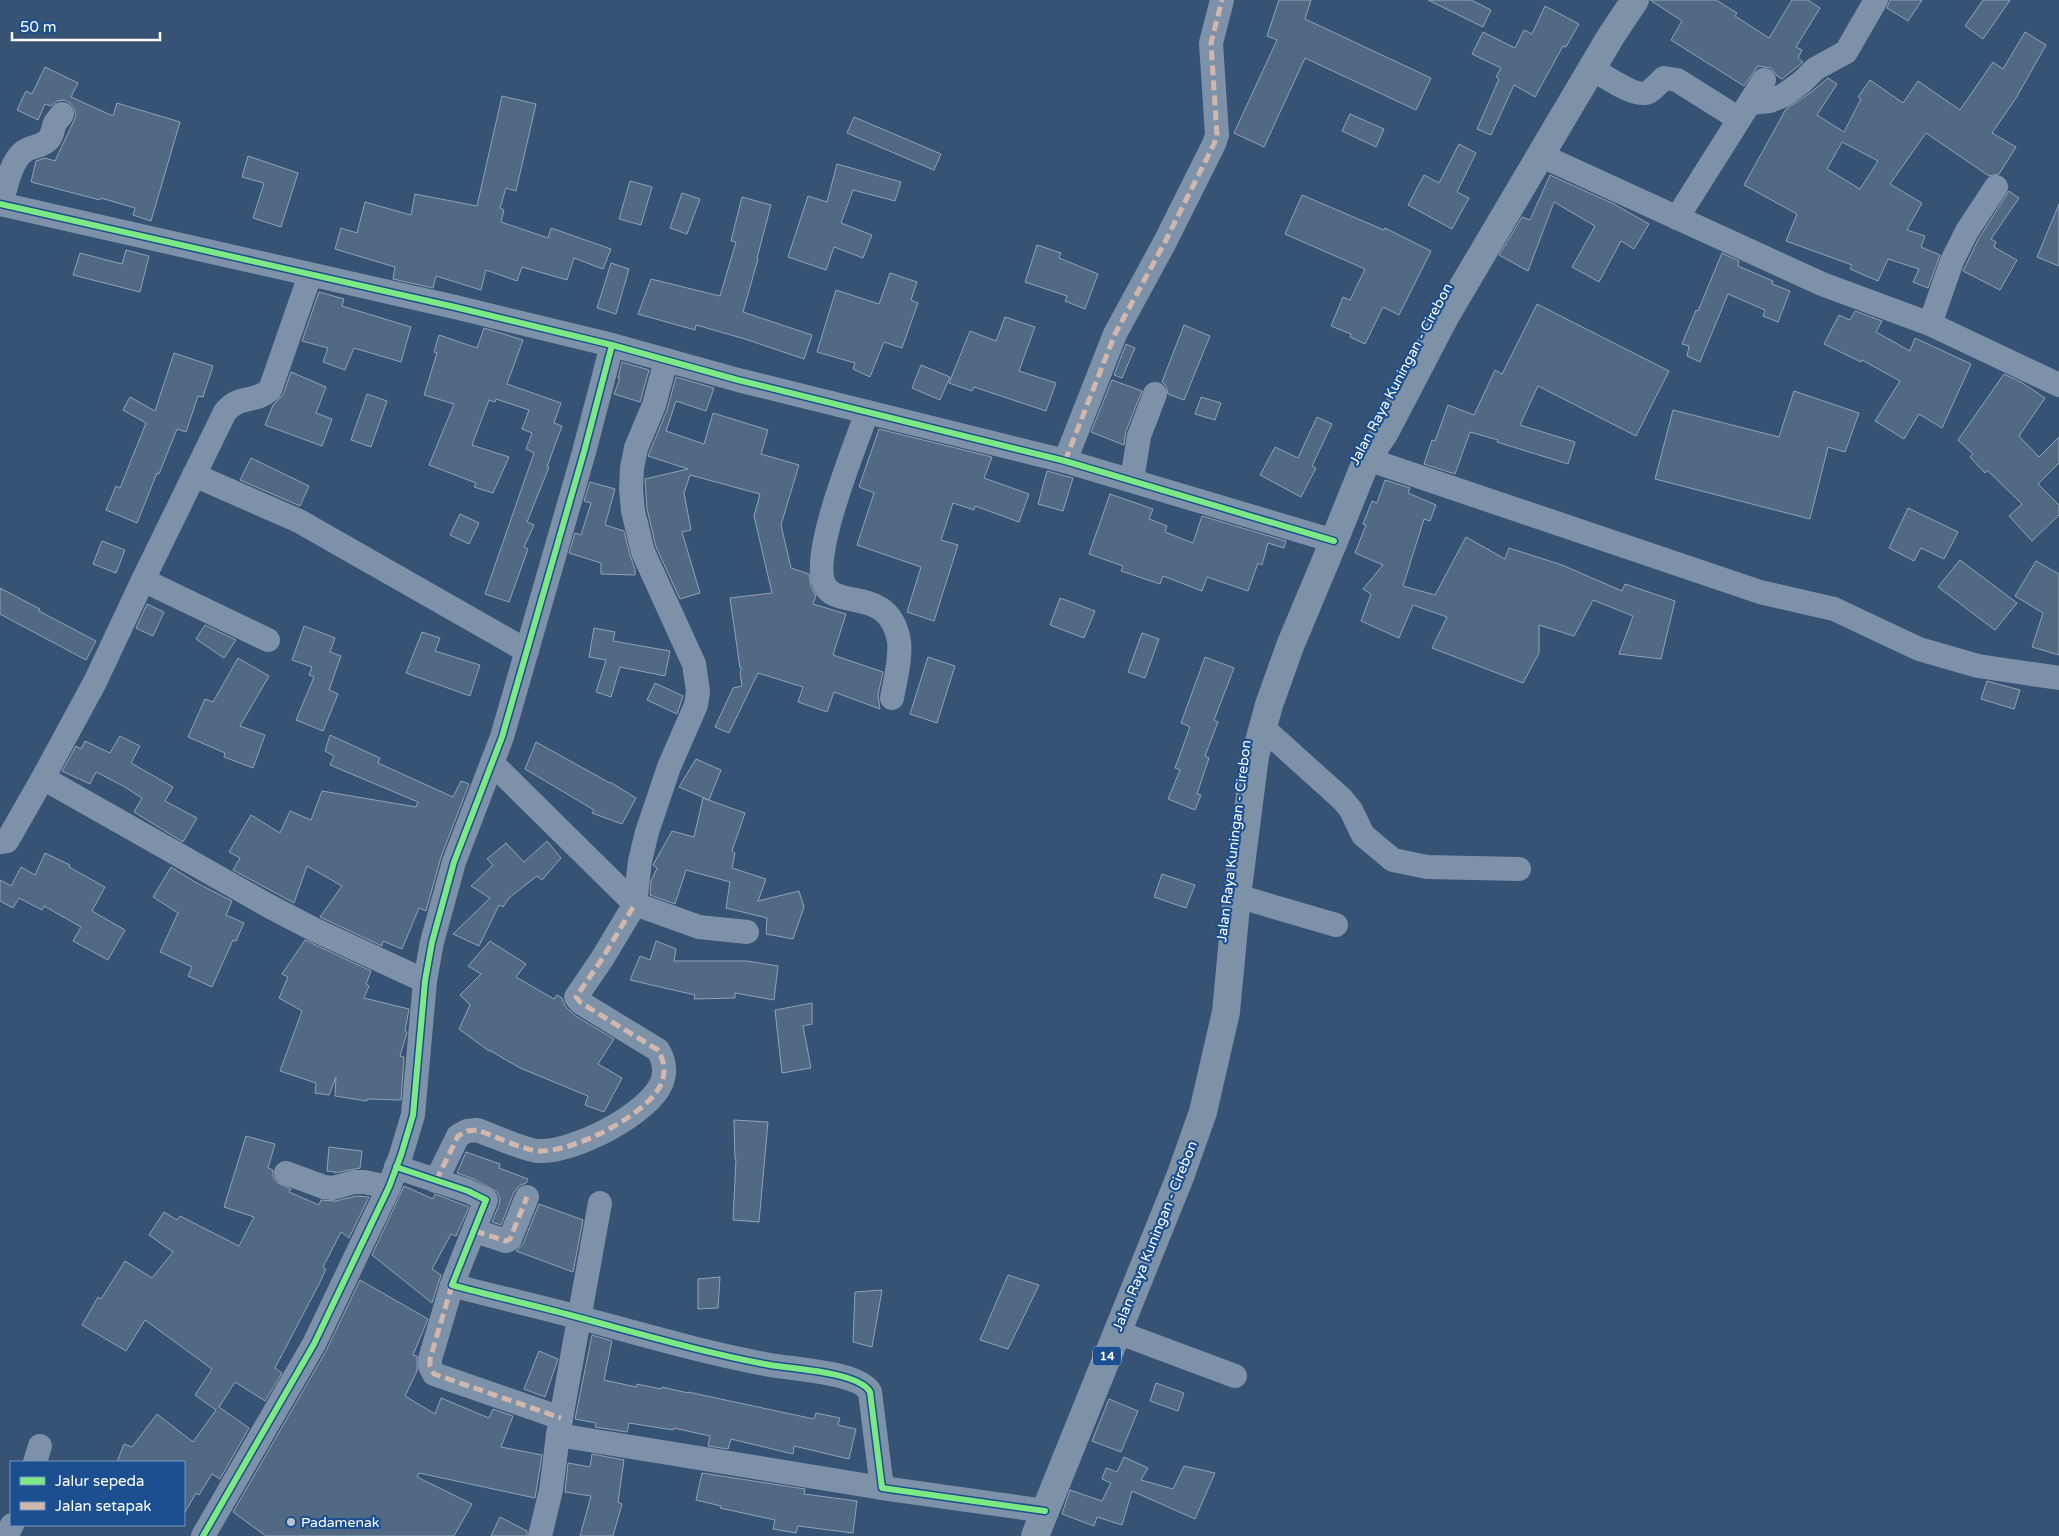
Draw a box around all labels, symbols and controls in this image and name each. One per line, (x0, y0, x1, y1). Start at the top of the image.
scale bar (12, 10, 160, 42)
text: 50 m (20, 18, 57, 36)
street label: Jalan Raya Kuningan - Cirebon (1346, 280, 1456, 468)
street label: Jalan Raya Kuningan - Cirebon (1213, 739, 1255, 943)
street label: Jalan Raya Kuningan - Cirebon (1109, 1139, 1201, 1333)
road number: 14 (1093, 1346, 1121, 1365)
legend (10, 1461, 185, 1526)
text: Jalur sepeda (55, 1472, 144, 1490)
text: Jalan setapak (55, 1497, 152, 1515)
place label: Padamenak (301, 1514, 380, 1531)
marker: Padamenak (285, 1516, 297, 1528)

